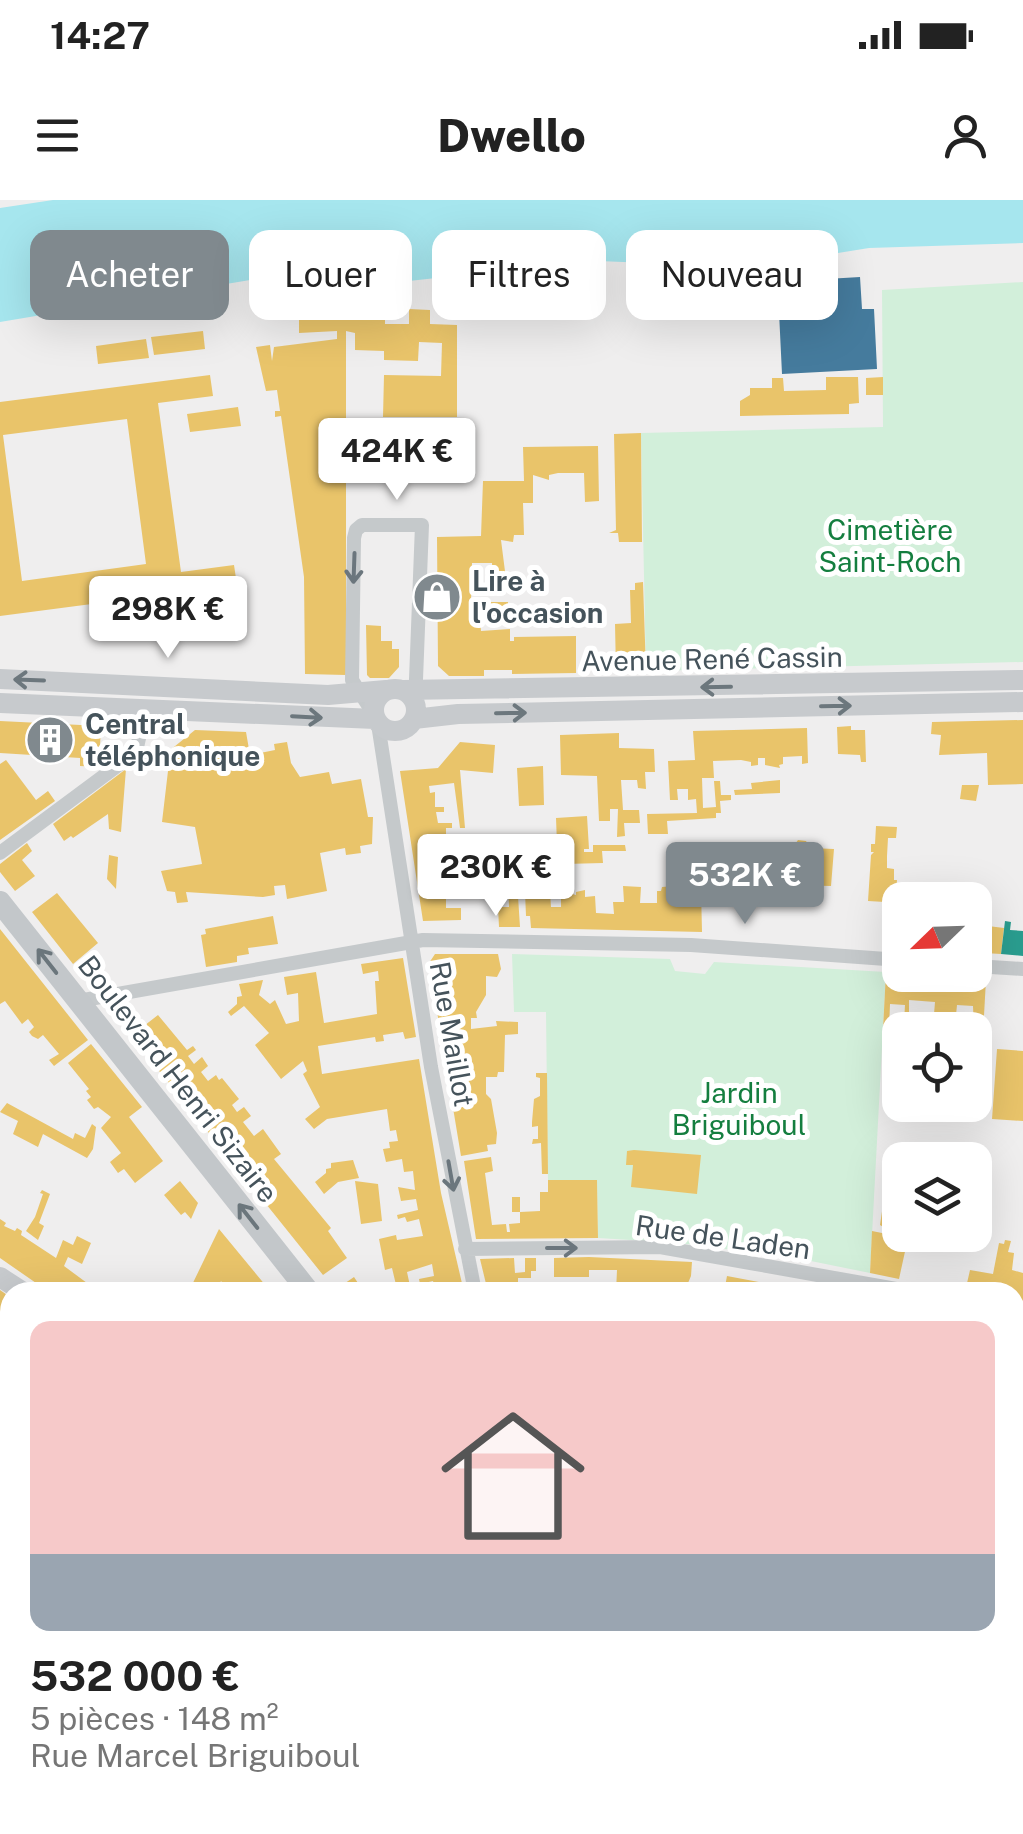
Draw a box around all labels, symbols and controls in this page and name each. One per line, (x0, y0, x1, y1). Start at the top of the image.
text: 14:27 (50, 13, 150, 58)
icon: menu (30, 108, 85, 163)
icon: person (938, 108, 993, 163)
text: Dwello (437, 109, 586, 162)
chip: Acheter (30, 230, 229, 320)
chip: Louer (249, 230, 412, 320)
chip: Filtres (432, 230, 606, 320)
chip: Nouveau (626, 230, 838, 320)
pin: 424K € (316, 418, 478, 503)
text: 424K € (340, 432, 454, 469)
park label: Cimetière Saint-Roch (818, 513, 962, 578)
one-way arrow (344, 552, 363, 584)
place label: Lire à l'occasion (472, 564, 603, 629)
shop icon: Lire à l'occasion (411, 571, 463, 623)
pin: 298K € (87, 576, 249, 661)
text: 298K € (111, 590, 225, 627)
street label: Avenue René Cassin (581, 640, 843, 677)
one-way arrow (14, 670, 46, 689)
one-way arrow (700, 677, 732, 696)
one-way arrow (820, 697, 852, 716)
one-way arrow (494, 704, 527, 722)
place label: Central téléphonique (85, 707, 260, 772)
one-way arrow (291, 708, 323, 727)
building icon: Central téléphonique (24, 714, 76, 766)
pin: 230K € (415, 834, 577, 919)
pin: 532K € (664, 842, 826, 927)
text: 230K € (439, 848, 553, 885)
text: 532K € (688, 856, 802, 893)
north arrow (882, 882, 992, 992)
map controls (882, 882, 992, 1252)
one-way arrow (37, 948, 58, 975)
street label: Boulevard Henri Sizaire (72, 949, 285, 1209)
street label: Rue Maillot (424, 959, 481, 1109)
button: locate (882, 1012, 992, 1122)
park label: Jardin Briguiboul (672, 1076, 806, 1141)
button: layers (882, 1142, 992, 1252)
one-way arrow (442, 1159, 461, 1192)
one-way arrow (238, 1203, 259, 1230)
street label: Rue de Laden (634, 1208, 813, 1265)
one-way arrow (546, 1238, 578, 1258)
icon: home (423, 1386, 603, 1566)
text: 532 000 € (30, 1651, 240, 1700)
text: 5 pièces · 148 m² (30, 1700, 279, 1737)
text: Rue Marcel Briguiboul (30, 1737, 361, 1774)

